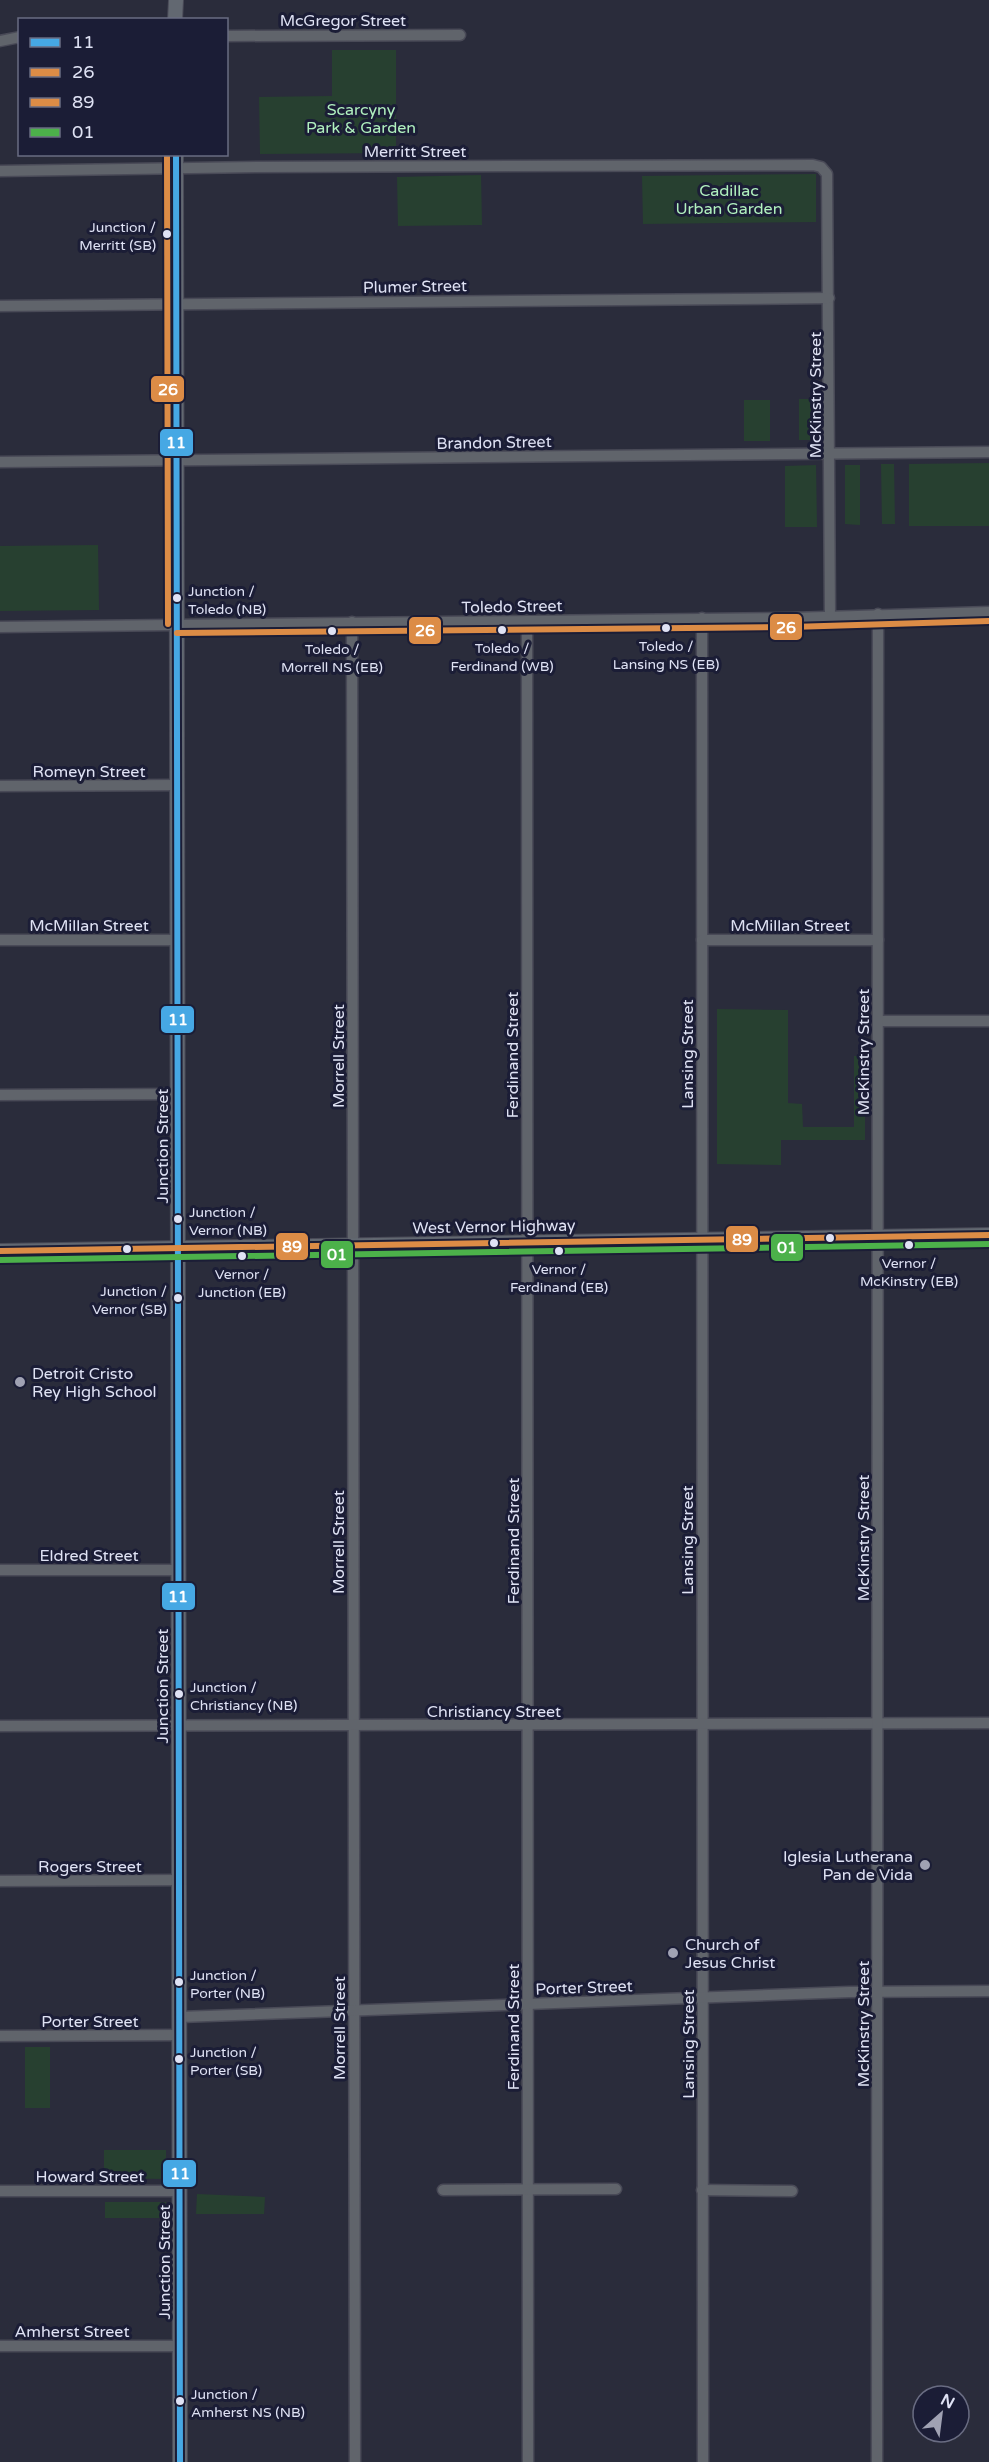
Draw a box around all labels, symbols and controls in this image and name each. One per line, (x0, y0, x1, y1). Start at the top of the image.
street label: McGregor Street (280, 11, 406, 31)
legend (18, 18, 228, 156)
text: 11 (72, 31, 95, 53)
text: 26 (72, 61, 95, 83)
text: 89 (72, 91, 95, 113)
park label: Scarcyny Park & Garden (306, 100, 416, 138)
text: 01 (72, 121, 95, 143)
street label: Merritt Street (364, 142, 466, 162)
park label: Cadillac Urban Garden (676, 181, 782, 219)
place label: Junction / Merritt (SB) (79, 219, 156, 254)
marker: Junction / Merritt (SB) (161, 228, 173, 240)
street label: Plumer Street (363, 276, 467, 298)
street label: McKinstry Street (806, 332, 826, 458)
line badge: 26 (150, 375, 185, 403)
text: 26 (158, 380, 178, 400)
line badge: 11 (159, 428, 194, 457)
street label: Brandon Street (436, 432, 552, 454)
text: 11 (166, 433, 186, 453)
place label: Junction / Toledo (NB) (188, 583, 266, 618)
marker: Junction / Toledo (NB) (171, 592, 183, 604)
street label: Toledo Street (461, 596, 563, 618)
line badge: 26 (769, 613, 803, 641)
line badge: 26 (408, 616, 442, 645)
text: 26 (776, 618, 796, 638)
text: 26 (415, 621, 435, 641)
marker: Toledo / Lansing NS (EB) (660, 622, 672, 634)
marker: Toledo / Ferdinand (WB) (496, 624, 508, 636)
marker: Toledo / Morrell NS (EB) (326, 625, 338, 637)
place label: Toledo / Lansing NS (EB) (613, 638, 719, 673)
place label: Toledo / Ferdinand (WB) (450, 640, 554, 675)
place label: Toledo / Morrell NS (EB) (281, 641, 383, 676)
street label: Romeyn Street (32, 762, 146, 782)
street label: McMillan Street (29, 916, 149, 936)
street label: McMillan Street (730, 916, 850, 936)
street label: McKinstry Street (854, 989, 874, 1115)
street label: Ferdinand Street (503, 992, 523, 1118)
street label: Lansing Street (678, 999, 698, 1109)
street label: Morrell Street (329, 1004, 349, 1108)
line badge: 11 (160, 1005, 195, 1034)
text: 11 (168, 1010, 188, 1030)
street label: Junction Street (153, 1089, 173, 1203)
place label: Junction / Vernor (NB) (189, 1204, 267, 1239)
marker: Junction / Vernor (NB) (172, 1213, 184, 1225)
street label: West Vernor Highway (412, 1216, 576, 1238)
line badge: 89 (725, 1225, 759, 1253)
text: 89 (732, 1230, 752, 1250)
line badge: 89 (275, 1232, 309, 1261)
unlabelled marker (824, 1232, 836, 1244)
line badge: 01 (770, 1233, 804, 1262)
text: 89 (282, 1237, 302, 1257)
unlabelled marker (488, 1237, 500, 1249)
text: 01 (777, 1238, 797, 1258)
marker: Vernor / McKinstry (EB) (903, 1239, 915, 1251)
line badge: 01 (320, 1240, 354, 1269)
unlabelled marker (121, 1243, 133, 1255)
text: 01 (327, 1245, 347, 1265)
marker: Vernor / Ferdinand (EB) (553, 1245, 565, 1257)
marker: Vernor / Junction (EB) (236, 1250, 248, 1262)
place label: Vernor / McKinstry (EB) (860, 1255, 958, 1290)
place label: Vernor / Ferdinand (EB) (510, 1261, 608, 1296)
place label: Vernor / Junction (EB) (198, 1266, 286, 1301)
place label: Junction / Vernor (SB) (92, 1283, 167, 1318)
marker: Junction / Vernor (SB) (172, 1292, 184, 1304)
place label: Detroit Cristo Rey High School (32, 1364, 157, 1402)
marker: Detroit Cristo Rey High School (13, 1375, 27, 1389)
street label: McKinstry Street (854, 1475, 874, 1601)
street label: Ferdinand Street (504, 1478, 524, 1604)
street label: Lansing Street (678, 1485, 698, 1595)
street label: Morrell Street (329, 1490, 349, 1594)
street label: Eldred Street (39, 1546, 139, 1566)
line badge: 11 (161, 1582, 196, 1611)
text: 11 (168, 1587, 188, 1607)
street label: Junction Street (153, 1629, 173, 1743)
place label: Junction / Christiancy (NB) (190, 1679, 297, 1714)
marker: Junction / Christiancy (NB) (173, 1688, 185, 1700)
street label: Christiancy Street (427, 1702, 561, 1722)
place label: Iglesia Lutherana Pan de Vida (783, 1847, 913, 1885)
street label: Rogers Street (38, 1857, 142, 1877)
marker: Iglesia Lutherana Pan de Vida (918, 1858, 932, 1872)
place label: Church of Jesus Christ (685, 1935, 775, 1973)
marker: Church of Jesus Christ (666, 1946, 680, 1960)
street label: McKinstry Street (854, 1961, 874, 2087)
street label: Ferdinand Street (504, 1964, 524, 2090)
place label: Junction / Porter (NB) (190, 1967, 265, 2002)
marker: Junction / Porter (NB) (173, 1976, 185, 1988)
street label: Morrell Street (330, 1976, 350, 2080)
street label: Porter Street (535, 1976, 633, 2000)
street label: Lansing Street (679, 1989, 699, 2099)
street label: Porter Street (41, 2012, 139, 2032)
place label: Junction / Porter (SB) (190, 2044, 262, 2079)
marker: Junction / Porter (SB) (173, 2053, 185, 2065)
line badge: 11 (162, 2159, 197, 2188)
text: 11 (170, 2164, 190, 2184)
street label: Howard Street (36, 2167, 144, 2187)
street label: Junction Street (155, 2205, 175, 2319)
street label: Amherst Street (14, 2322, 130, 2342)
north arrow (911, 2384, 971, 2444)
place label: Junction / Amherst NS (NB) (191, 2386, 305, 2421)
text: N (937, 2390, 958, 2413)
marker: Junction / Amherst NS (NB) (174, 2395, 186, 2407)

